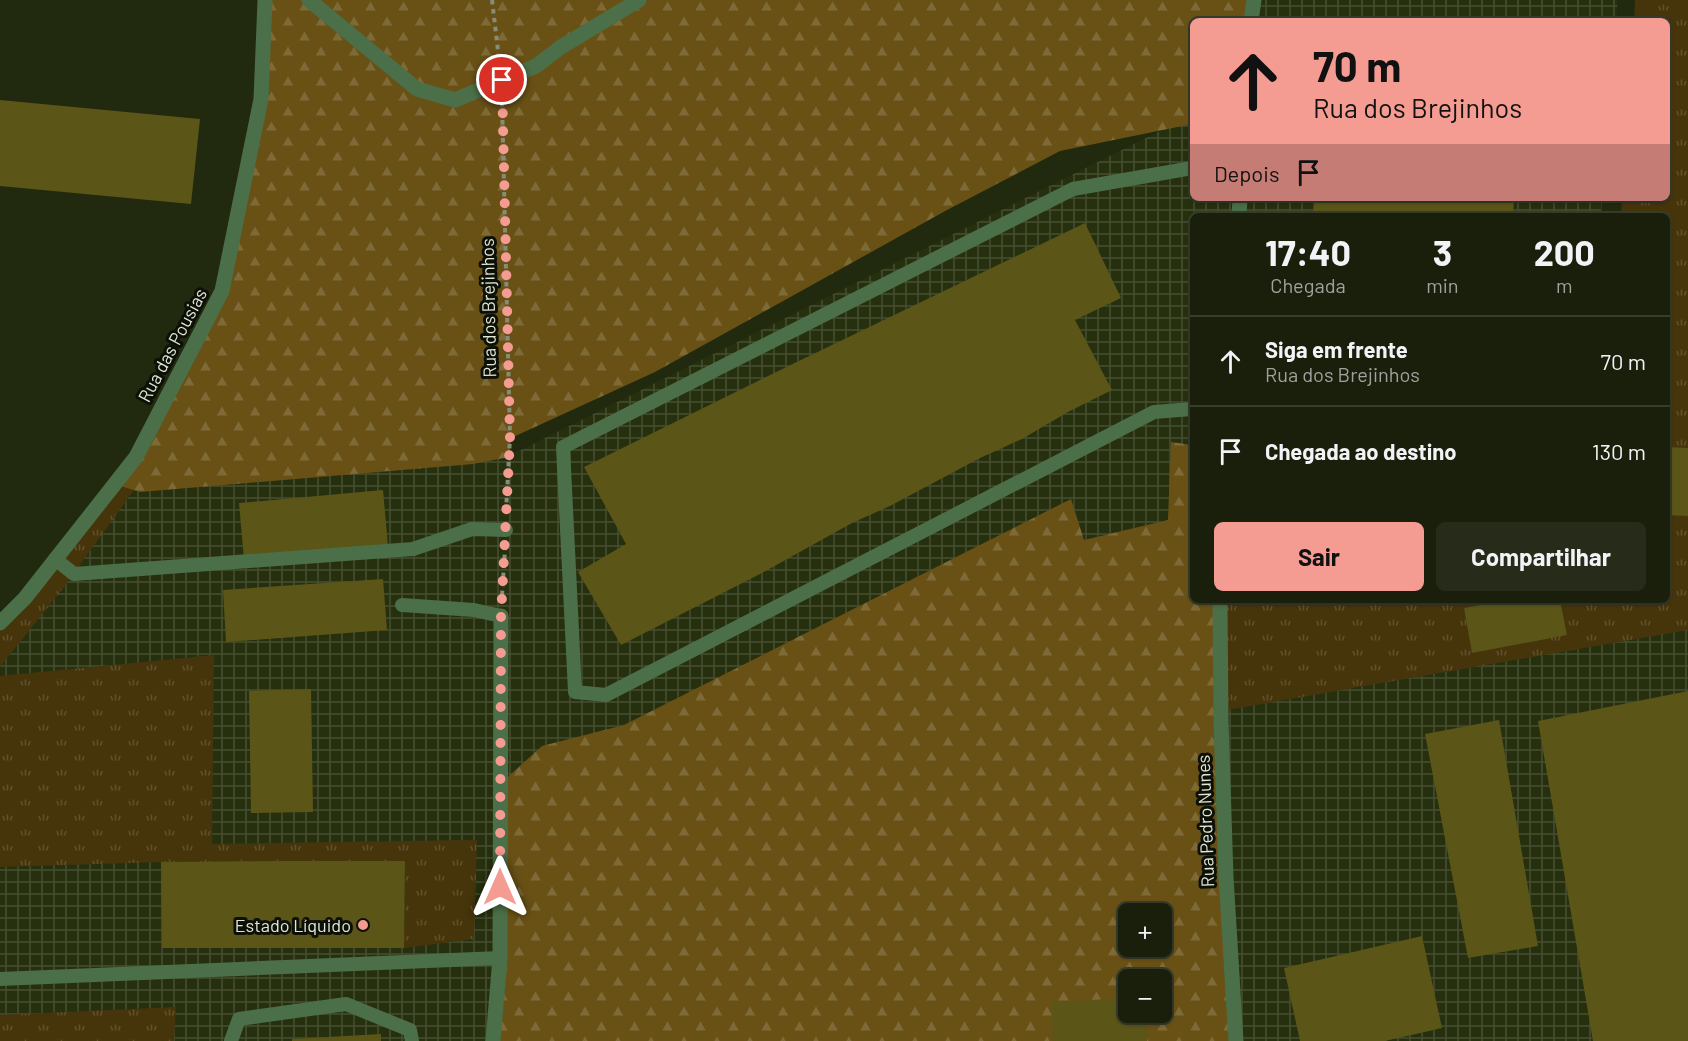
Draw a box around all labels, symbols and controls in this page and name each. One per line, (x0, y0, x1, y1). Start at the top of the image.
text: 70 m (1313, 40, 1401, 90)
icon: ahead (1214, 42, 1292, 120)
pin (476, 54, 527, 105)
icon: arrive (485, 63, 518, 96)
text: Rua dos Brejinhos (1313, 91, 1522, 123)
icon: arrive (1292, 156, 1325, 189)
text: Depois (1214, 160, 1280, 186)
text: 17:40 (1265, 230, 1351, 273)
text: 3 (1433, 230, 1452, 273)
text: 200 (1534, 230, 1595, 273)
street label: Rua dos Brejinhos (476, 238, 500, 378)
text: Chegada (1270, 273, 1346, 297)
text: min (1426, 273, 1459, 297)
text: m (1556, 273, 1573, 297)
street label: Rua das Pousias (133, 284, 211, 406)
text: Siga em frente (1265, 336, 1408, 362)
icon: ahead (1214, 345, 1247, 378)
text: 70 m (1601, 348, 1646, 374)
text: Rua dos Brejinhos (1265, 362, 1420, 386)
icon: arrive (1214, 435, 1247, 468)
text: Chegada ao destino (1265, 438, 1456, 464)
text: 130 m (1592, 438, 1646, 464)
button: Sair (1214, 522, 1424, 591)
button: Compartilhar (1436, 522, 1646, 591)
street label: Rua Pedro Nunes (1192, 754, 1218, 888)
position arrow (468, 855, 532, 919)
map controls (1118, 903, 1172, 1023)
button: + (1118, 903, 1172, 957)
place label: Estado Líquido (235, 914, 351, 936)
marker: Estado Líquido (356, 918, 370, 932)
button: − (1118, 969, 1172, 1023)

